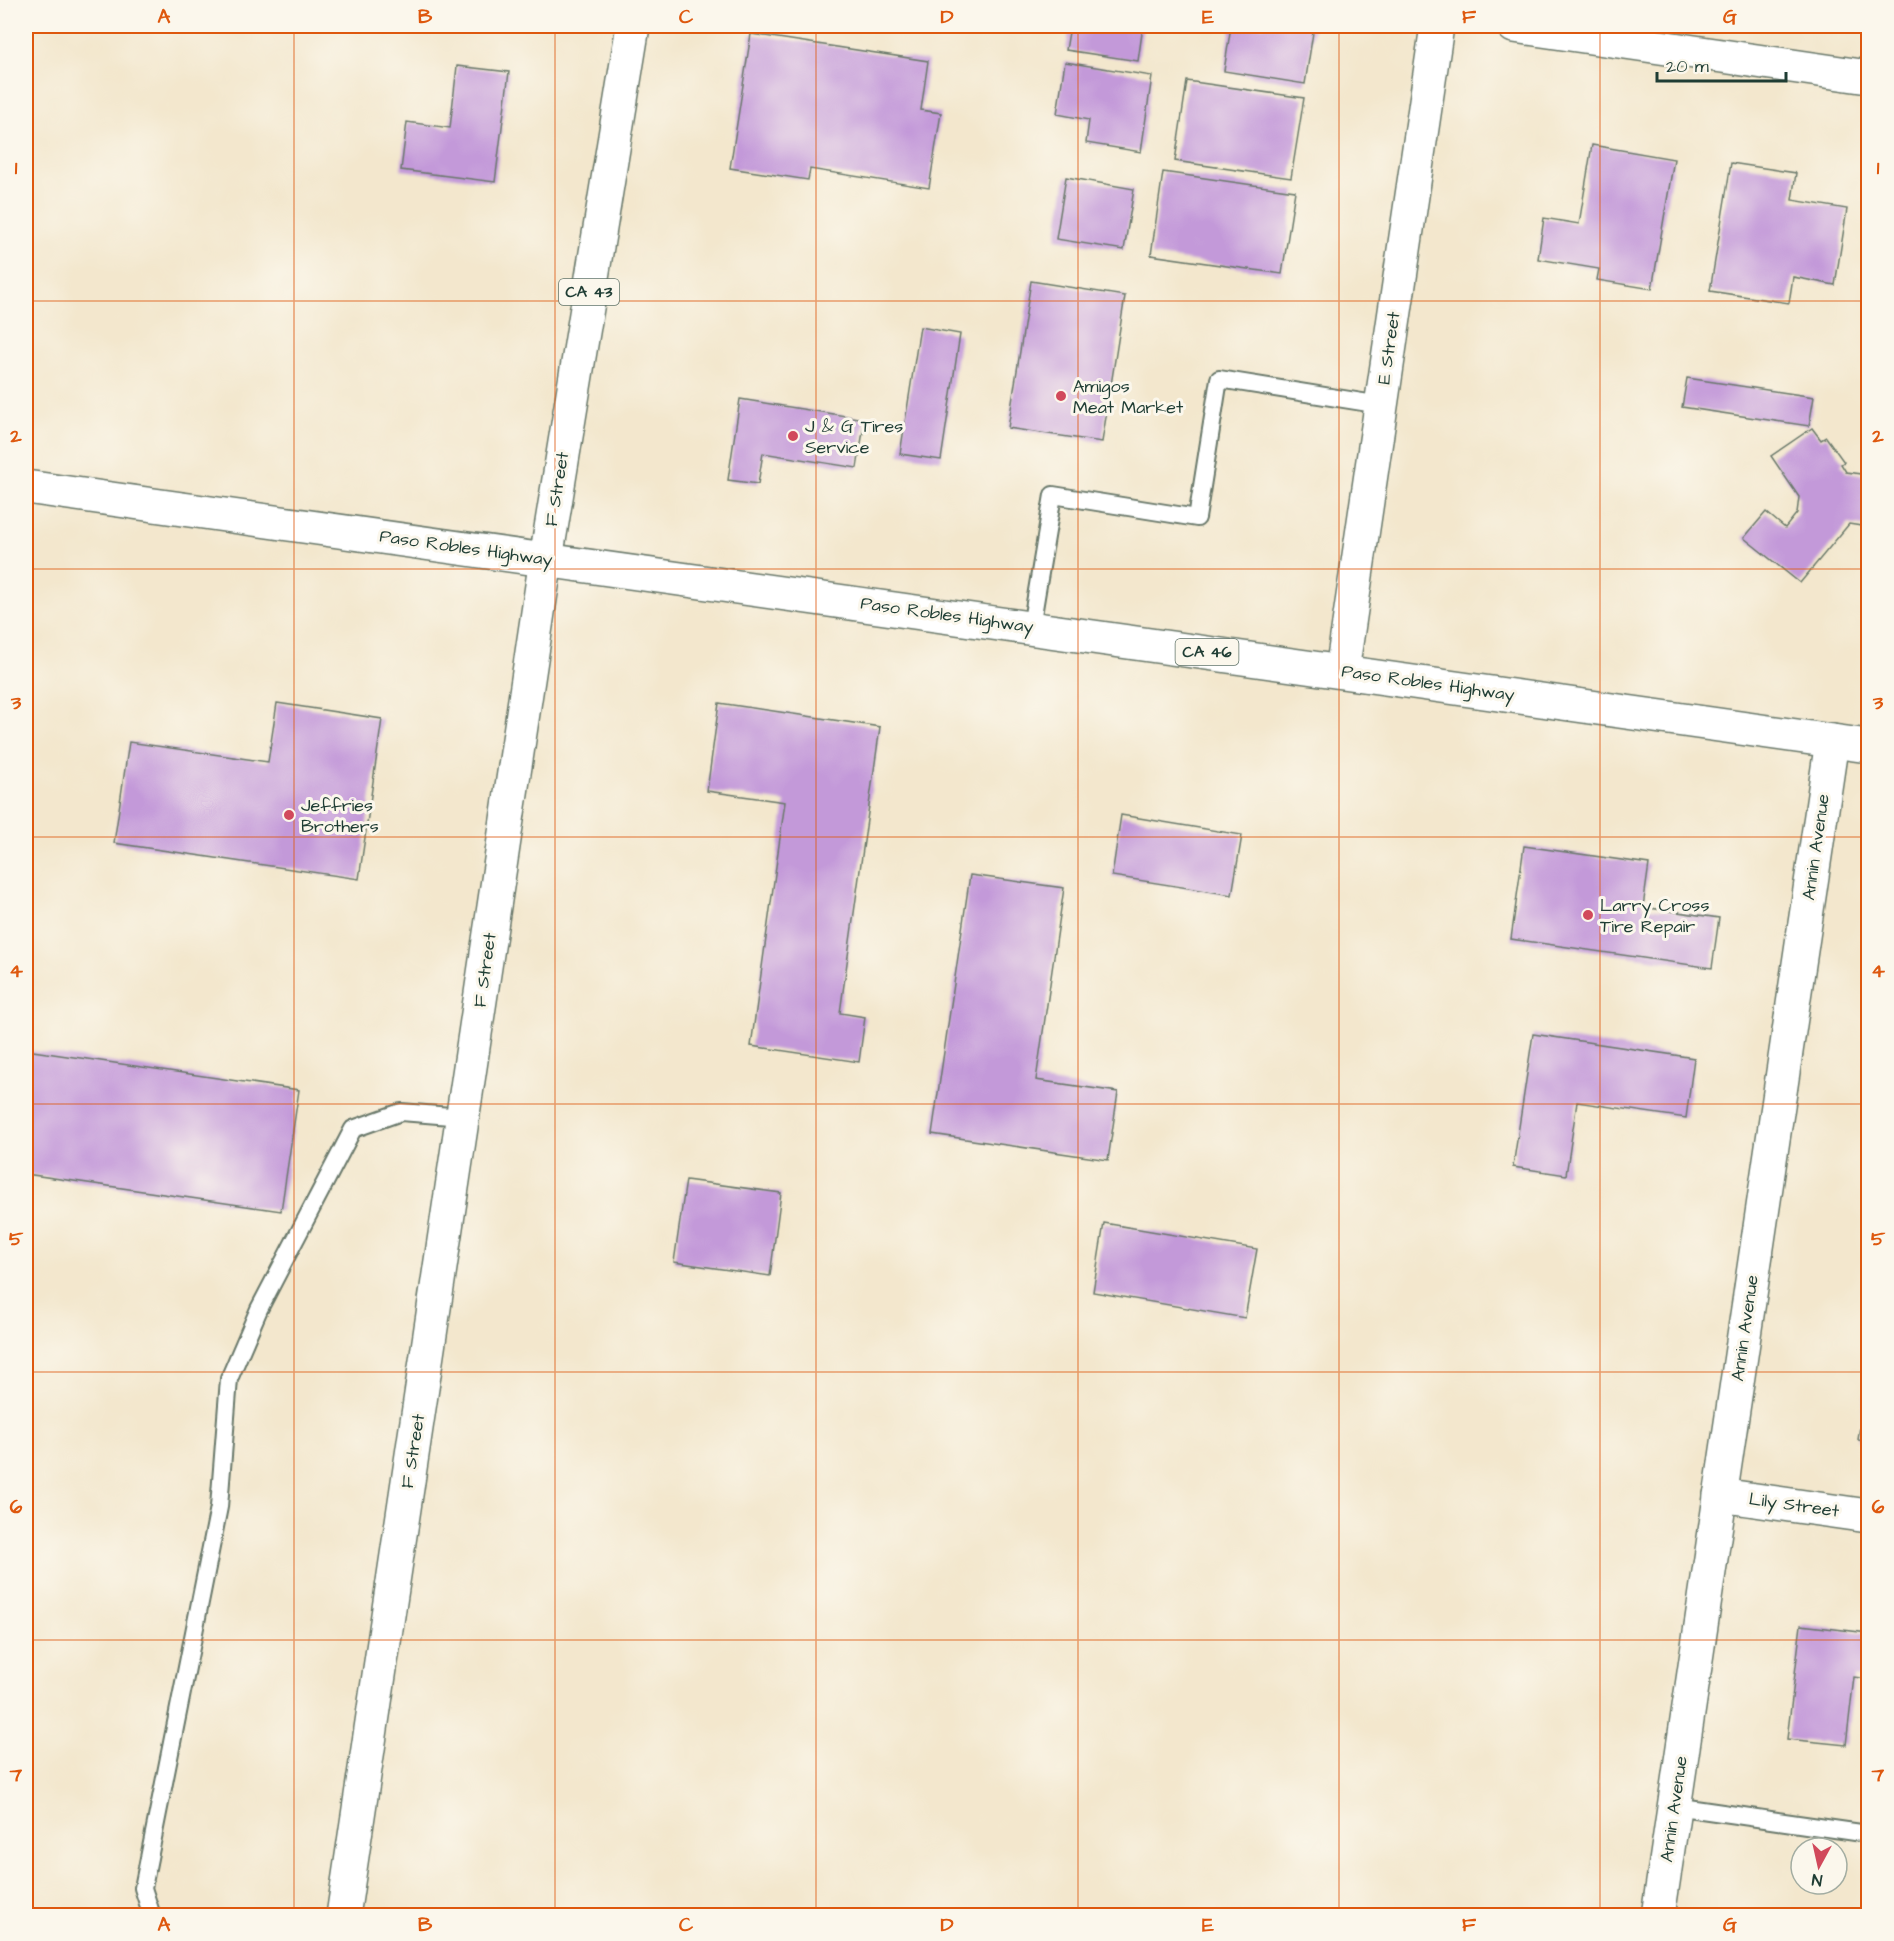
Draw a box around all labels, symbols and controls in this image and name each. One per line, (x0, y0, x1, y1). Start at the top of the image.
text: A (158, 3, 171, 31)
text: B (418, 3, 433, 31)
text: C (679, 3, 694, 31)
text: D (941, 3, 954, 31)
text: E (1202, 3, 1214, 31)
text: F (1462, 3, 1477, 31)
text: G (1723, 3, 1737, 31)
scale bar (1657, 45, 1786, 83)
text: 20 m (1666, 54, 1709, 79)
text: 1 (15, 154, 18, 182)
text: 1 (1877, 154, 1880, 182)
road number: CA 43 (559, 279, 619, 305)
street label: E Street (1372, 309, 1407, 386)
place label: Amigos Meat Market (1073, 374, 1184, 420)
marker: Amigos Meat Market (1054, 389, 1068, 403)
place label: J & G Tires Service (805, 414, 903, 460)
text: 2 (9, 422, 22, 450)
text: 2 (1871, 422, 1884, 450)
marker: J & G Tires Service (786, 429, 800, 443)
street label: F Street (539, 449, 575, 528)
street label: Paso Robles Highway (378, 523, 554, 574)
street label: Paso Robles Highway (859, 590, 1035, 641)
road number: CA 46 (1176, 639, 1238, 665)
street label: Paso Robles Highway (1340, 658, 1516, 709)
text: 3 (10, 689, 22, 717)
text: 3 (1872, 689, 1884, 717)
street label: Annin Avenue (1796, 792, 1836, 902)
place label: Jeffries Brothers (301, 793, 379, 839)
marker: Jeffries Brothers (282, 808, 296, 822)
place label: Larry Cross Tire Repair (1600, 893, 1709, 939)
marker: Larry Cross Tire Repair (1581, 908, 1595, 922)
street label: F Street (467, 930, 503, 1009)
text: 4 (9, 957, 23, 985)
text: 4 (1871, 957, 1885, 985)
text: 5 (9, 1225, 24, 1253)
text: 5 (1871, 1225, 1886, 1253)
street label: Annin Avenue (1725, 1273, 1765, 1383)
street label: F Street (395, 1411, 431, 1490)
street label: Lily Street (1747, 1486, 1841, 1525)
text: 6 (10, 1493, 23, 1521)
text: 6 (1872, 1493, 1885, 1521)
street label: Annin Avenue (1654, 1754, 1694, 1864)
text: 7 (9, 1761, 23, 1789)
text: 7 (1871, 1761, 1885, 1789)
north arrow (1789, 1836, 1849, 1896)
text: N (1811, 1868, 1824, 1891)
text: A (158, 1911, 171, 1939)
text: B (418, 1911, 433, 1939)
text: C (679, 1911, 694, 1939)
text: D (941, 1911, 954, 1939)
text: E (1202, 1911, 1214, 1939)
text: F (1462, 1911, 1477, 1939)
text: G (1723, 1911, 1737, 1939)

